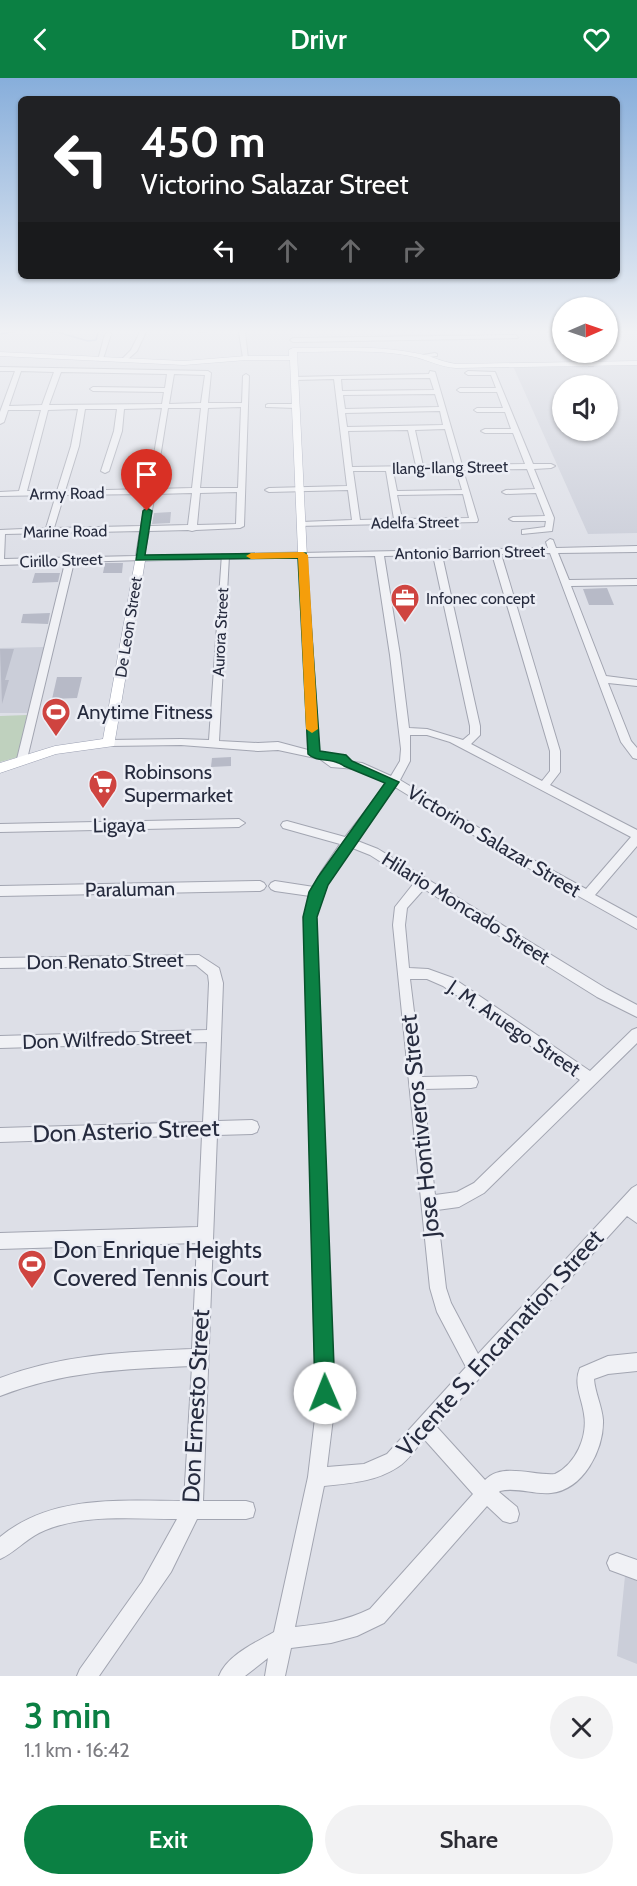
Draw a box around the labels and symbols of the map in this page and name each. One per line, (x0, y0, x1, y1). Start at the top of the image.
north arrow (552, 297, 618, 363)
pin (121, 449, 172, 511)
street label: Ilang-Ilang Street (392, 457, 509, 478)
street label: Army Road (29, 483, 105, 504)
street label: Adelfa Street (371, 512, 460, 533)
street label: Marine Road (23, 521, 107, 542)
street label: Antonio Barrion Street (394, 542, 546, 563)
street label: Cirillo Street (19, 550, 104, 571)
street label: De Leon Street (111, 575, 146, 679)
office icon: Infonec concept (389, 582, 421, 624)
street label: Aurora Street (209, 586, 232, 677)
place label: Infonec concept (426, 589, 536, 608)
sports icon: Anytime Fitness (40, 696, 72, 738)
place label: Anytime Fitness (77, 700, 213, 724)
place label: Robinsons Supermarket (124, 760, 233, 807)
supermarket icon: Robinsons Supermarket (87, 768, 119, 810)
street label: Victorino Salazar Street (403, 780, 585, 902)
street label: Ligaya (92, 813, 146, 837)
street label: Hilario Moncado Street (378, 847, 555, 970)
street label: Paraluman (85, 876, 175, 902)
street label: Don Renato Street (26, 948, 184, 974)
street label: J. M. Aruego Street (442, 974, 585, 1081)
street label: Jose Hontiveros Street (393, 1013, 446, 1240)
street label: Don Wilfredo Street (22, 1024, 193, 1054)
street label: Don Asterio Street (32, 1113, 220, 1148)
street label: Vicente S. Encarnation Street (390, 1223, 609, 1462)
place label: Don Enrique Heights Covered Tennis Court (53, 1235, 269, 1292)
sports icon: Don Enrique Heights Covered Tennis Court (16, 1248, 48, 1290)
street label: Don Ernesto Street (176, 1308, 215, 1504)
position arrow (293, 1361, 357, 1425)

